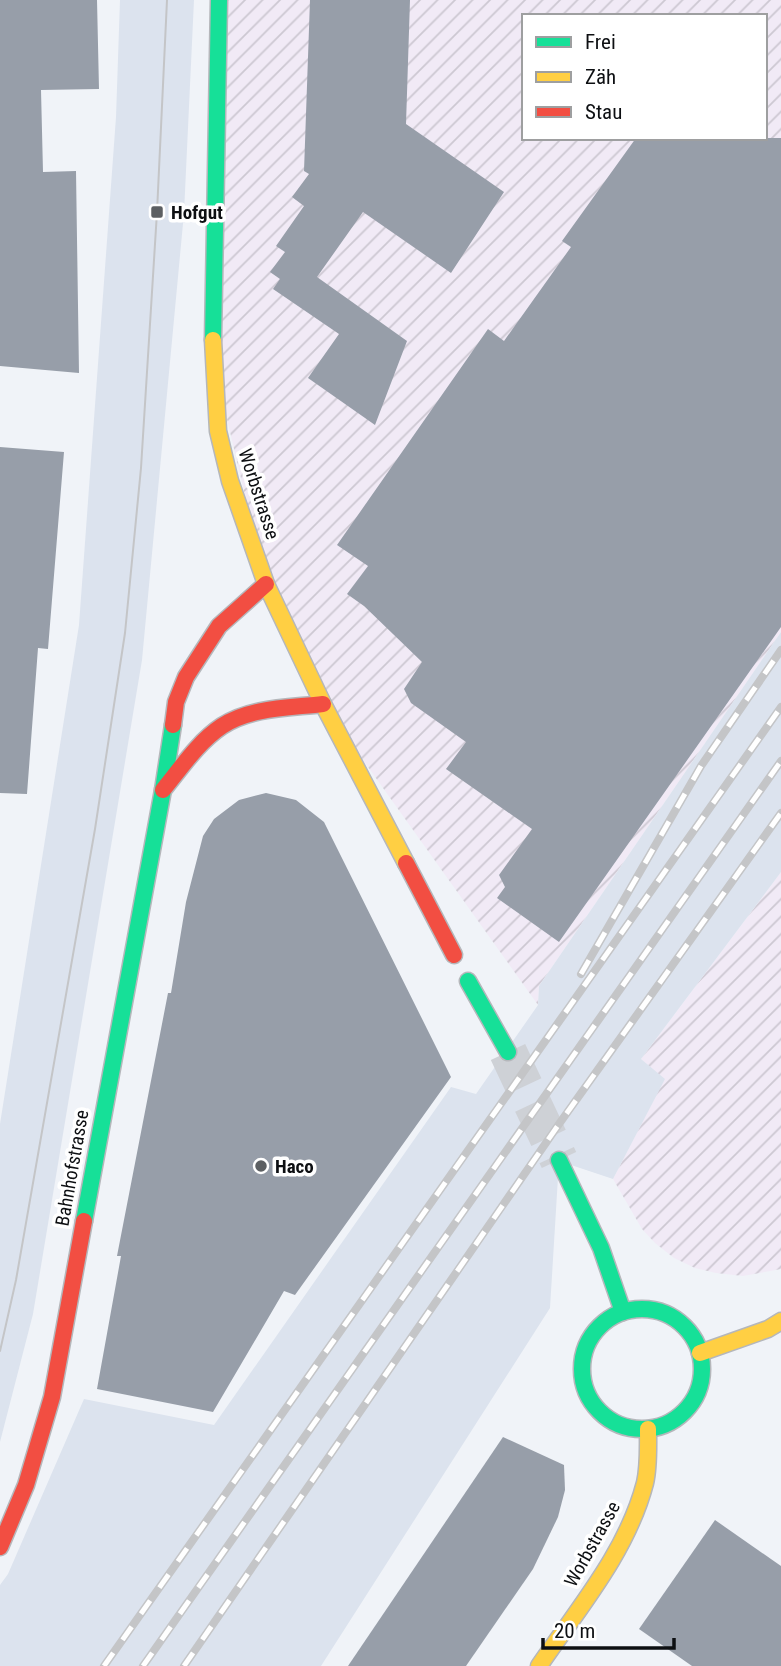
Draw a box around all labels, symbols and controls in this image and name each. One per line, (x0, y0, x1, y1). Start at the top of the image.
legend (522, 14, 767, 140)
text: Frei (585, 30, 616, 54)
text: Zäh (585, 65, 616, 89)
text: Stau (585, 100, 622, 124)
place label: Hofgut (171, 201, 223, 224)
marker: Hofgut (149, 204, 165, 220)
street label: Worbstrasse (234, 446, 284, 542)
street label: Bahnhofstrasse (50, 1108, 94, 1228)
place label: Haco (275, 1155, 314, 1178)
marker: Haco (253, 1158, 269, 1174)
street label: Worbstrasse (559, 1497, 625, 1591)
scale bar (543, 1606, 674, 1650)
text: 20 m (554, 1619, 595, 1643)

